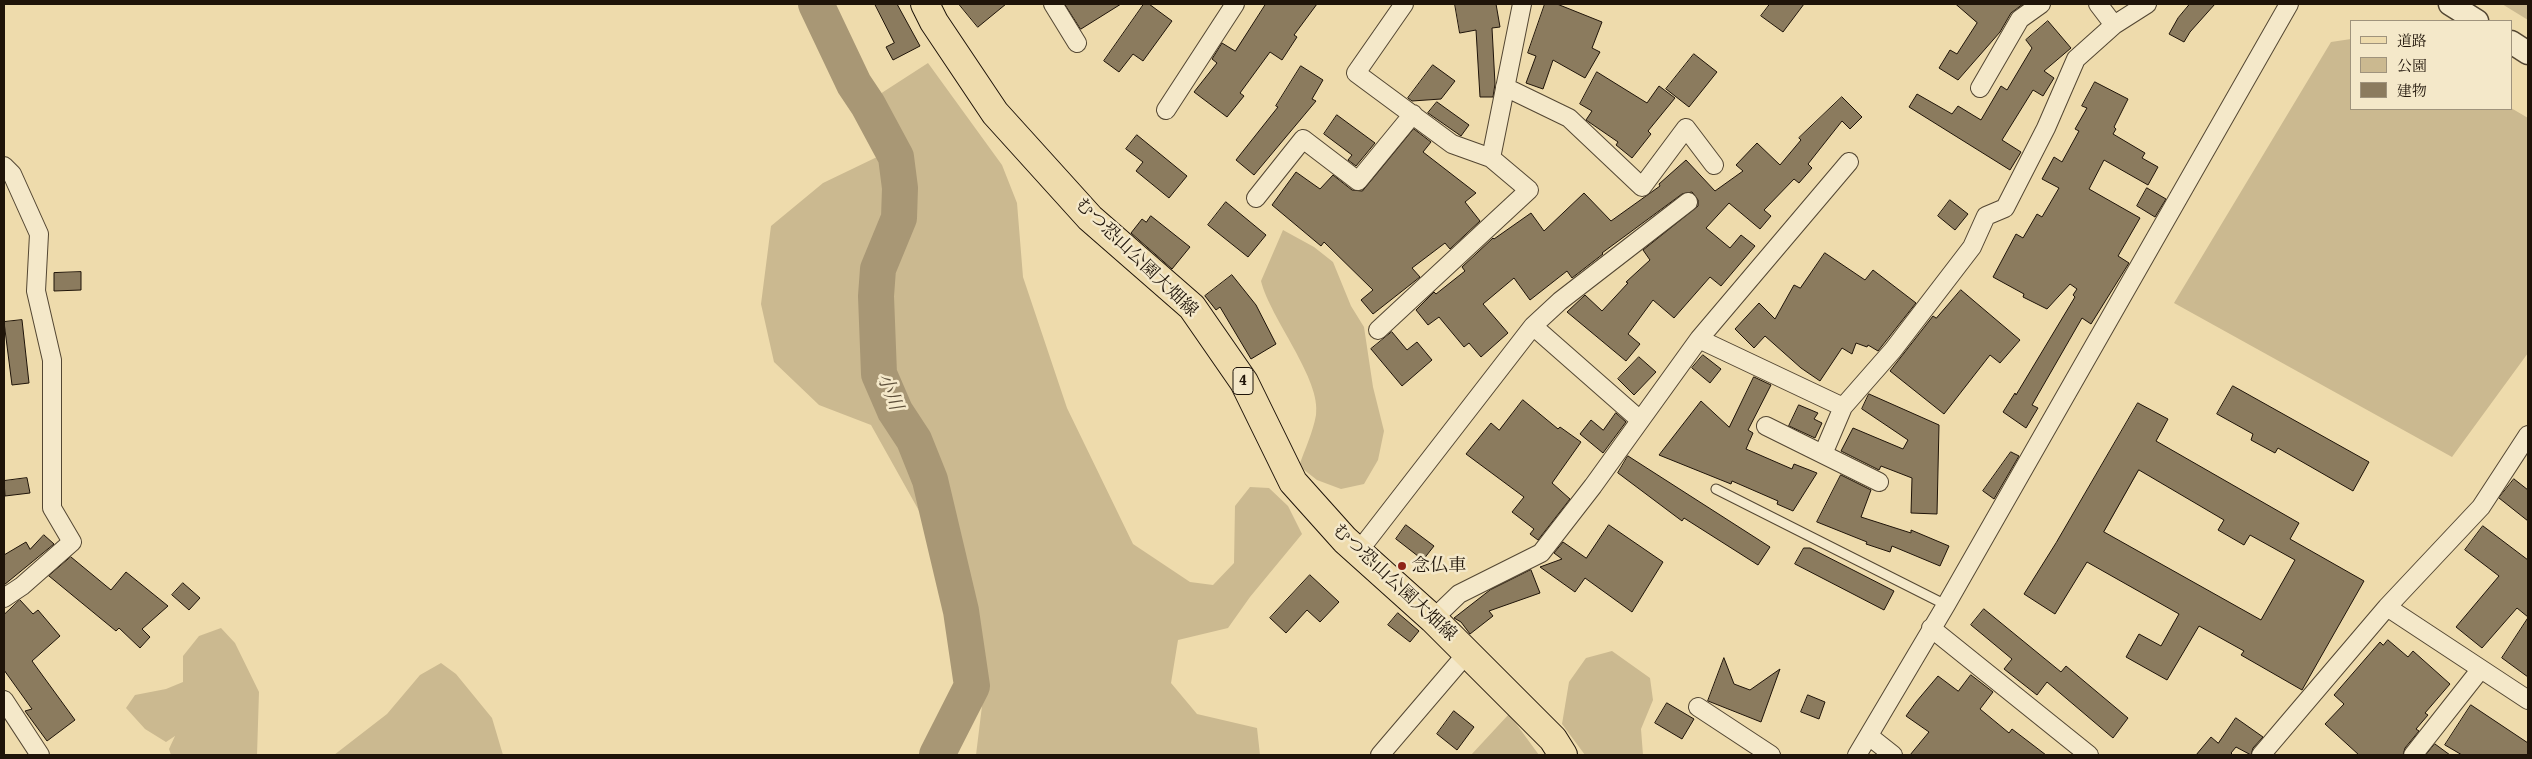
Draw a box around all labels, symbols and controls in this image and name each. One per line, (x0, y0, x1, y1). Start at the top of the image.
legend (2350, 20, 2512, 110)
text: 道路 (2397, 30, 2427, 51)
text: 公園 (2397, 55, 2427, 76)
text: 建物 (2397, 80, 2427, 101)
street label: むつ恐山公園大畑線 (1070, 194, 1202, 322)
road number: 4 (1233, 368, 1253, 394)
water label: 小川 (871, 370, 907, 414)
street label: むつ恐山公園大畑線 (1327, 520, 1461, 646)
place label: 念仏車 (1412, 555, 1466, 577)
marker: 念仏車 (1396, 560, 1408, 572)

